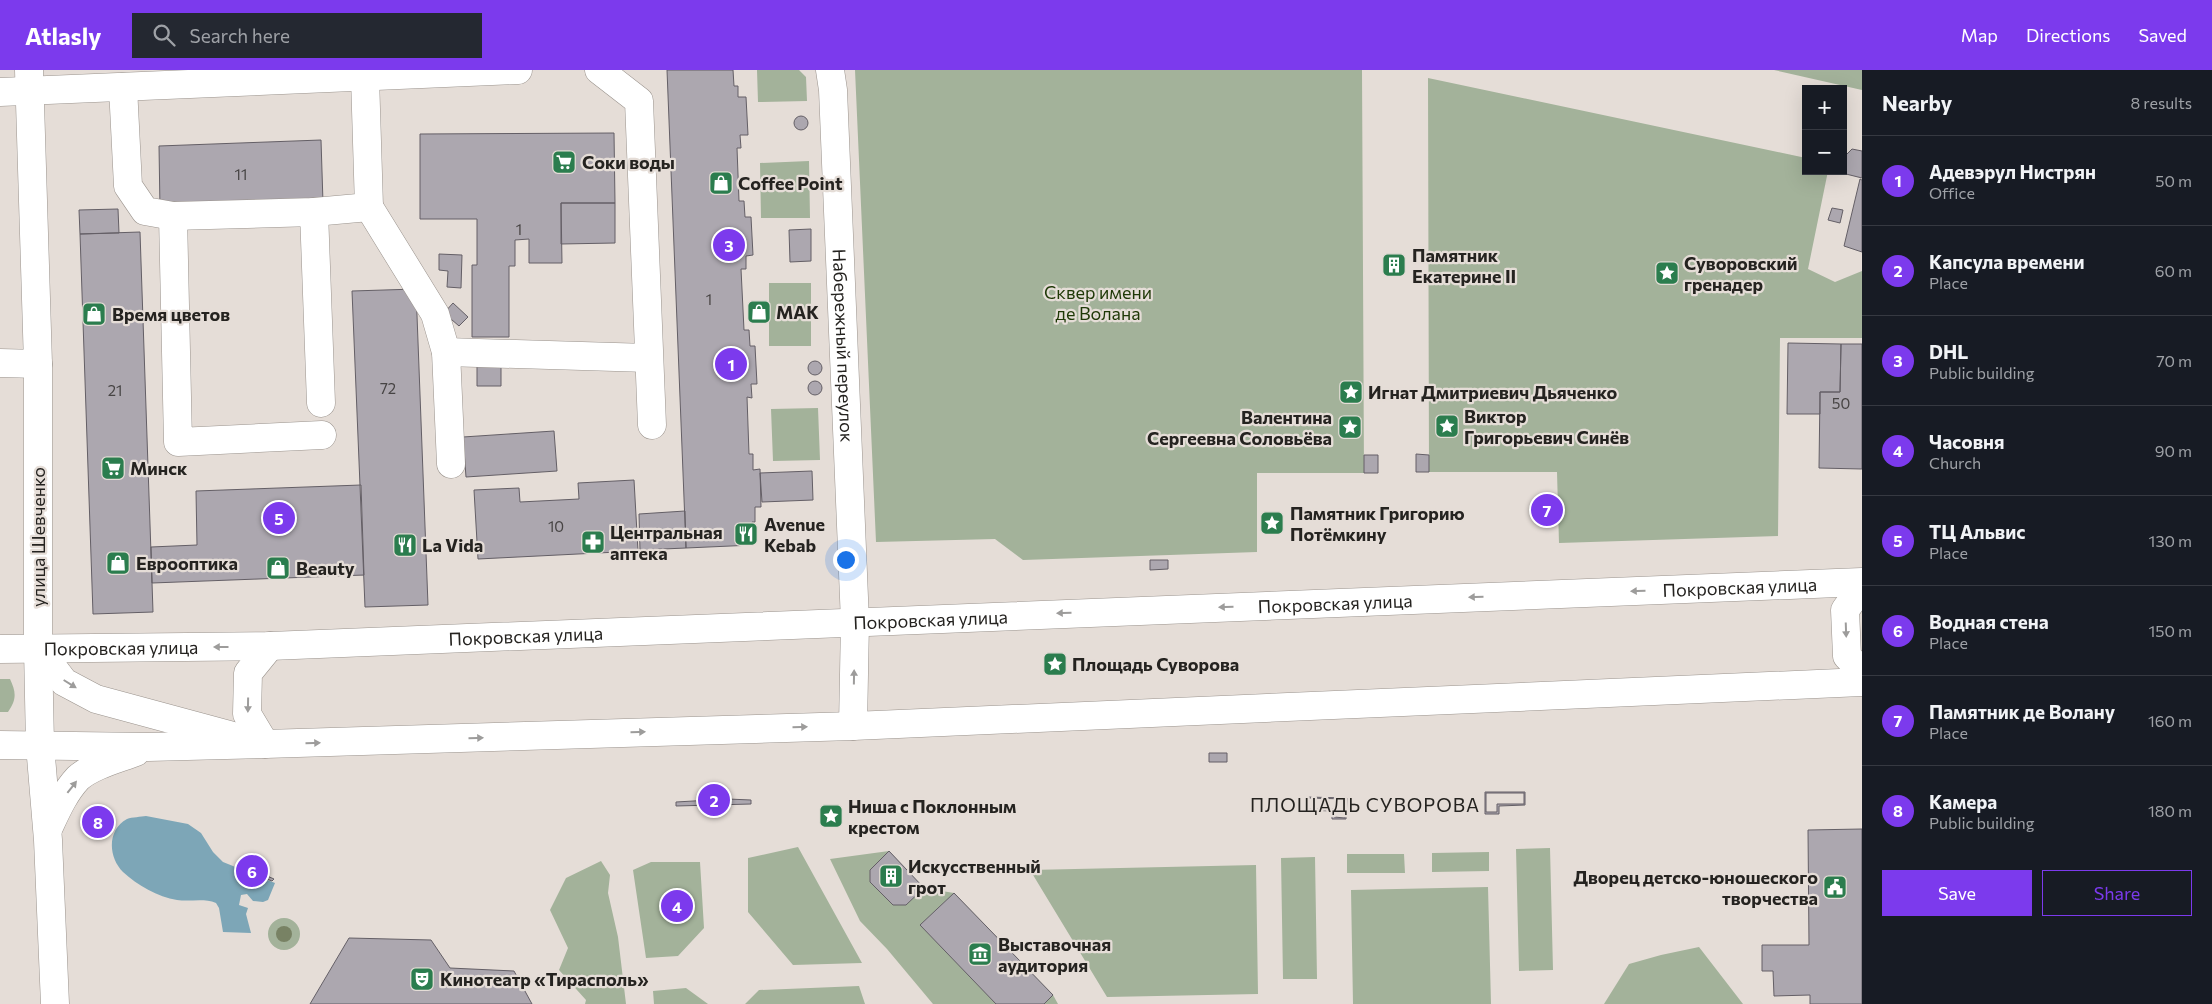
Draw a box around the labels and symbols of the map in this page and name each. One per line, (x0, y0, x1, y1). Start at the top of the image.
supermarket icon: Соки воды (551, 149, 577, 175)
place label: Соки воды (582, 151, 675, 173)
house number: 11 (235, 165, 247, 183)
shop icon: Coffee Point (708, 170, 734, 196)
place label: Coffee Point (738, 172, 843, 194)
house number: 1 (516, 220, 522, 238)
pin: 3 (713, 226, 745, 264)
place label: Памятник Екатерине II (1412, 244, 1516, 287)
street label: Набережный переулок (829, 248, 859, 443)
building icon: Памятник Екатерине II (1381, 252, 1407, 278)
place label: Суворовский гренадер (1684, 252, 1798, 295)
place icon: Суворовский гренадер (1654, 260, 1680, 286)
park label: Сквер имени де Волана (1044, 281, 1152, 324)
house number: 1 (706, 290, 712, 308)
shop icon: МАК (746, 299, 772, 325)
shop icon: Время цветов (81, 301, 107, 327)
place label: МАК (776, 301, 819, 323)
place label: Время цветов (112, 303, 230, 325)
pin: 1 (715, 345, 747, 383)
house number: 72 (380, 379, 396, 397)
place icon: Игнат Дмитриевич Дьяченко (1338, 379, 1364, 405)
house number: 21 (108, 381, 122, 399)
place label: Игнат Дмитриевич Дьяченко (1368, 381, 1617, 403)
house number: 50 (1832, 394, 1850, 412)
place label: Виктор Григорьевич Синёв (1464, 405, 1629, 448)
place label: Валентина Сергеевна Соловьёва (1147, 406, 1332, 449)
place icon: Виктор Григорьевич Синёв (1434, 413, 1460, 439)
place icon: Валентина Сергеевна Соловьёва (1337, 414, 1363, 440)
supermarket icon: Минск (100, 455, 126, 481)
place label: Минск (130, 457, 188, 479)
street label: улица Шевченко (27, 467, 49, 607)
pin: 7 (1531, 491, 1563, 529)
pin: 5 (263, 499, 295, 537)
place label: Памятник Григорию Потёмкину (1290, 502, 1465, 545)
place icon: Памятник Григорию Потёмкину (1259, 510, 1285, 536)
place label: Avenue Kebab (764, 513, 825, 556)
house number: 10 (548, 517, 564, 535)
place label: Центральная аптека (610, 521, 723, 564)
restaurant icon: Avenue Kebab (733, 521, 759, 547)
pharmacy icon: Центральная аптека (580, 529, 606, 555)
restaurant icon: La Vida (392, 532, 418, 558)
place label: La Vida (422, 534, 483, 556)
your location (833, 547, 859, 573)
shop icon: Еврооптика (105, 550, 131, 576)
place label: Еврооптика (136, 552, 238, 574)
shop icon: Beauty (265, 555, 291, 581)
place label: Beauty (296, 557, 355, 579)
street label: Покровская улица (1662, 573, 1818, 601)
one-way arrow (1630, 587, 1646, 595)
street label: Покровская улица (1257, 589, 1413, 617)
one-way arrow (1468, 594, 1484, 602)
one-way arrow (1218, 603, 1234, 611)
street label: Покровская улица (853, 605, 1008, 634)
one-way arrow (1056, 610, 1072, 618)
street label: Покровская улица (448, 622, 604, 650)
one-way arrow (1842, 622, 1850, 638)
street label: Покровская улица (43, 636, 199, 660)
one-way arrow (213, 643, 229, 651)
place icon: Площадь Суворова (1042, 651, 1068, 677)
place label: Площадь Суворова (1072, 653, 1239, 675)
one-way arrow (850, 669, 858, 685)
one-way arrow (63, 680, 76, 689)
one-way arrow (243, 697, 251, 713)
one-way arrow (793, 723, 809, 731)
one-way arrow (630, 728, 646, 736)
one-way arrow (468, 733, 484, 741)
one-way arrow (305, 739, 321, 747)
one-way arrow (66, 781, 77, 794)
pin: 2 (698, 781, 730, 819)
district label: ПЛОЩАДЬ СУВОРОВА (1250, 793, 1480, 816)
place label: Ниша с Поклонным крестом (848, 795, 1016, 838)
pin: 8 (82, 803, 114, 841)
place icon: Ниша с Поклонным крестом (818, 803, 844, 829)
pin: 6 (236, 852, 268, 890)
place label: Искусственный грот (908, 855, 1041, 898)
building icon: Искусственный грот (878, 863, 904, 889)
place label: Дворец детско-юношеского творчества (1573, 866, 1818, 909)
public building icon: Дворец детско-юношеского творчества (1822, 874, 1848, 900)
pin: 4 (661, 887, 693, 925)
place label: Выставочная аудитория (998, 933, 1111, 976)
museum icon: Выставочная аудитория (967, 941, 993, 967)
theatre icon: Кинотеатр «Тирасполь» (409, 966, 435, 992)
place label: Кинотеатр «Тирасполь» (440, 968, 649, 990)

